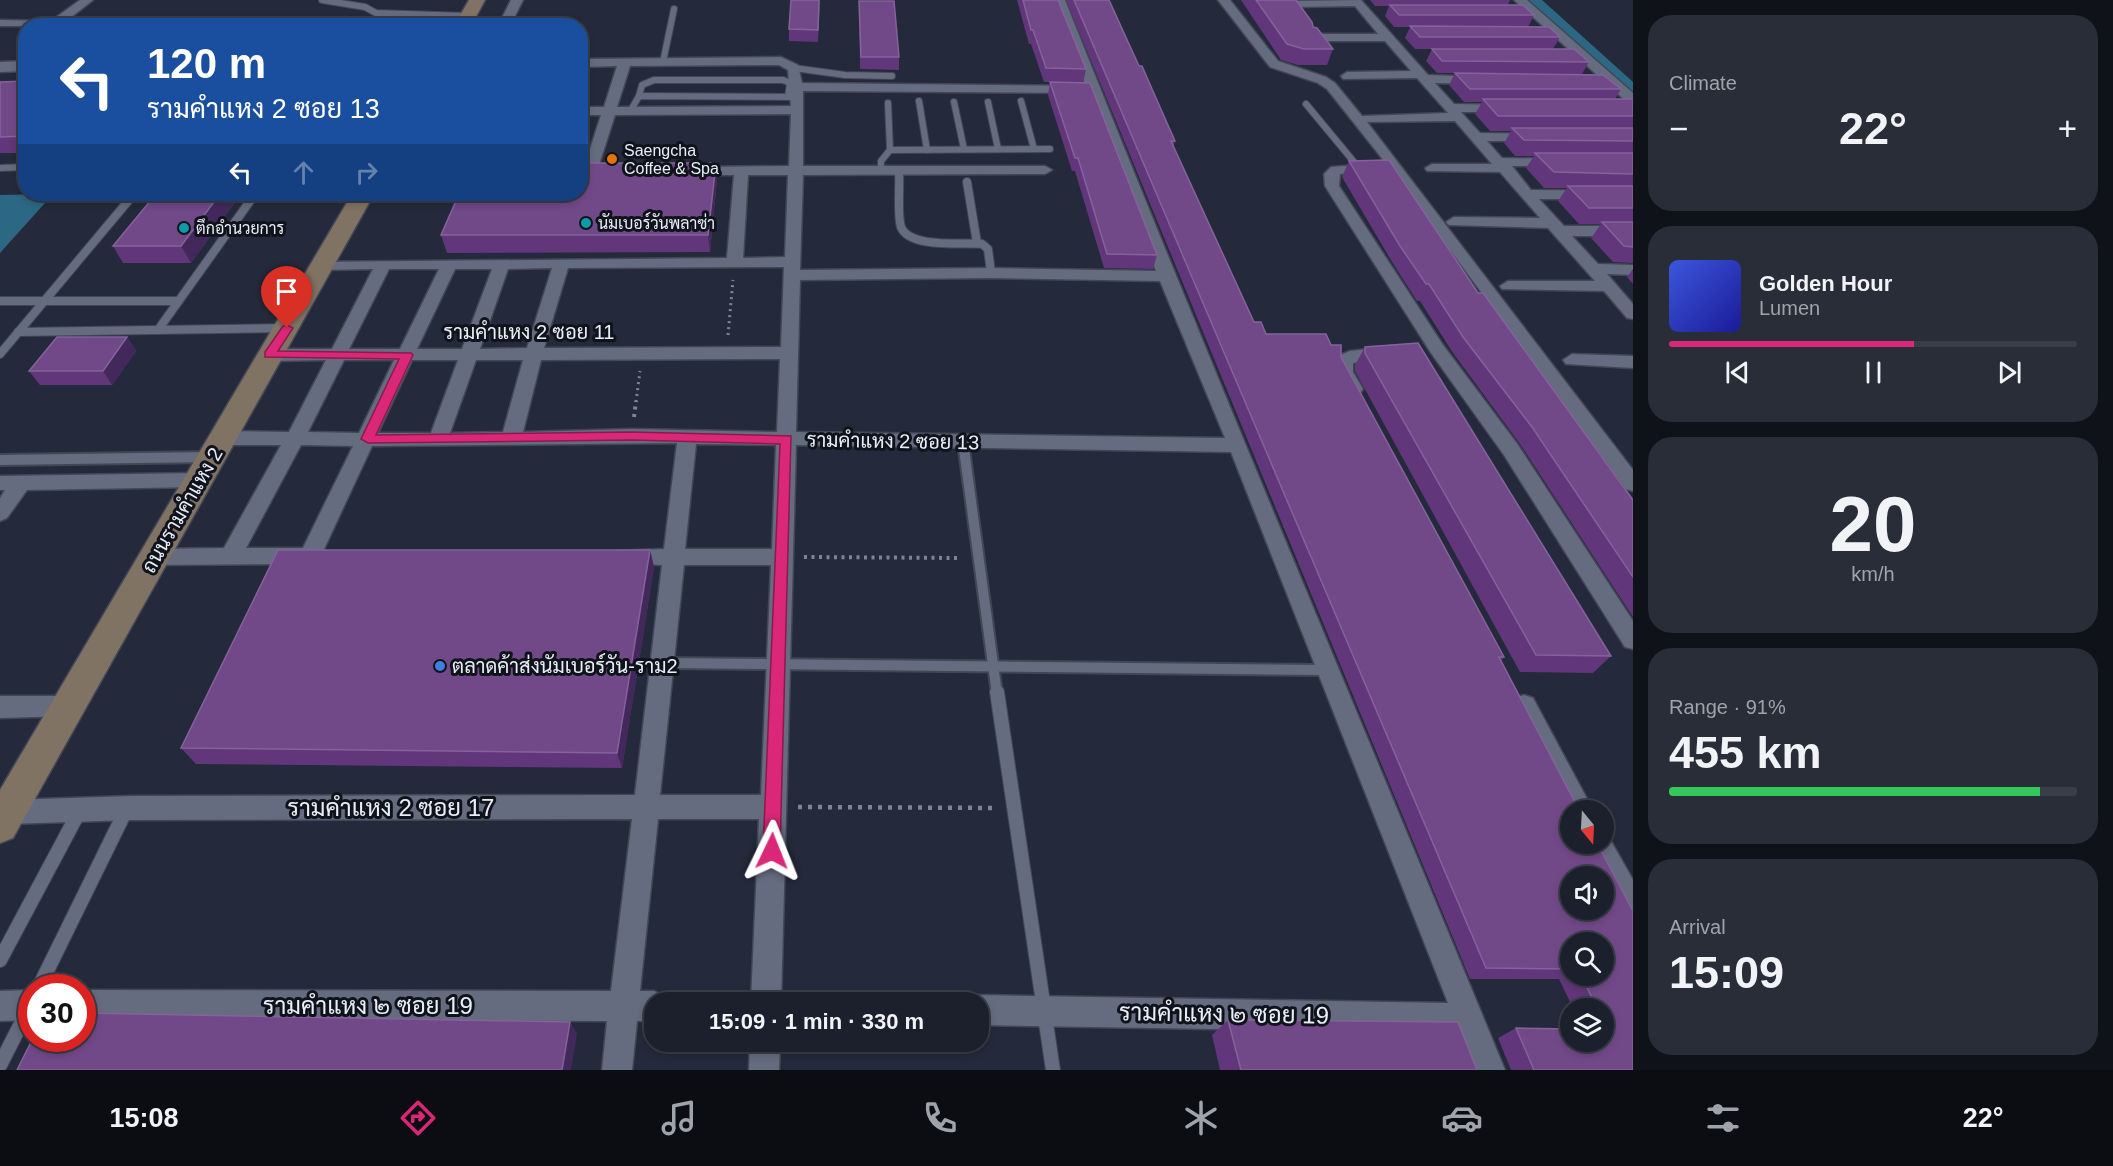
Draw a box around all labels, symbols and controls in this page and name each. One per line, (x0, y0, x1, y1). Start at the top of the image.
text: 120 m (147, 40, 266, 87)
icon: left (48, 42, 126, 120)
text: Climate (1669, 72, 1737, 94)
text: รามคำแหง 2 ซอย 13 (147, 94, 380, 124)
text: 22° (1839, 103, 1907, 154)
text: − (1669, 110, 1688, 147)
text: + (2058, 110, 2077, 147)
place label: Saengcha Coffee & Spa (624, 142, 719, 177)
marker: Saengcha Coffee & Spa (605, 152, 619, 166)
icon: left (224, 156, 257, 189)
icon: ahead (287, 156, 320, 189)
icon: right (350, 156, 383, 189)
place label: นัมเบอร์วันพลาซ่า (598, 211, 715, 232)
marker: นัมเบอร์วันพลาซ่า (579, 216, 593, 230)
place label: ตึกอำนวยการ (196, 218, 285, 237)
marker: ตึกอำนวยการ (177, 221, 191, 235)
pin (261, 266, 312, 328)
text: Golden Hour (1759, 271, 1892, 296)
icon: arrive (270, 275, 303, 308)
text: Lumen (1759, 297, 1820, 319)
street label: รามคำแหง 2 ซอย 11 (444, 320, 614, 343)
icon: previous (1721, 356, 1754, 389)
icon: pause (1857, 356, 1890, 389)
icon: next (1993, 356, 2026, 389)
street label: รามคำแหง 2 ซอย 13 (807, 427, 979, 454)
street label: ถนนรามคำแหง 2 (136, 443, 227, 576)
text: 20 (1830, 480, 1916, 568)
text: km/h (1851, 563, 1895, 585)
place label: ตลาดค้าส่งนัมเบอร์วัน-ราม2 (452, 652, 678, 677)
marker: ตลาดค้าส่งนัมเบอร์วัน-ราม2 (433, 659, 447, 673)
text: Range · 91% (1669, 696, 1786, 718)
text: 455 km (1669, 727, 1822, 778)
street label: รามคำแหง 2 ซอย 17 (288, 794, 494, 821)
north arrow (1560, 800, 1614, 854)
map controls (1560, 800, 1614, 1052)
position arrow (740, 819, 804, 883)
button: sound (1560, 866, 1614, 920)
text: Arrival (1669, 916, 1726, 938)
button: search (1560, 932, 1614, 986)
text: 15:09 (1669, 947, 1784, 998)
speed limit sign: 30 (18, 974, 96, 1052)
street label: รามคำแหง ๒ ซอย 19 (263, 992, 473, 1019)
street label: รามคำแหง ๒ ซอย 19 (1119, 998, 1329, 1029)
button: layers (1560, 998, 1614, 1052)
text: 15:09 · 1 min · 330 m (709, 1009, 924, 1034)
icon: directions (397, 1097, 439, 1139)
icon: music (658, 1097, 700, 1139)
icon: phone (919, 1097, 961, 1139)
icon: climate (1180, 1097, 1222, 1139)
icon: car (1441, 1097, 1483, 1139)
icon: filters (1702, 1097, 1744, 1139)
text: 15:08 (109, 1103, 179, 1133)
text: 22° (1963, 1103, 2003, 1133)

